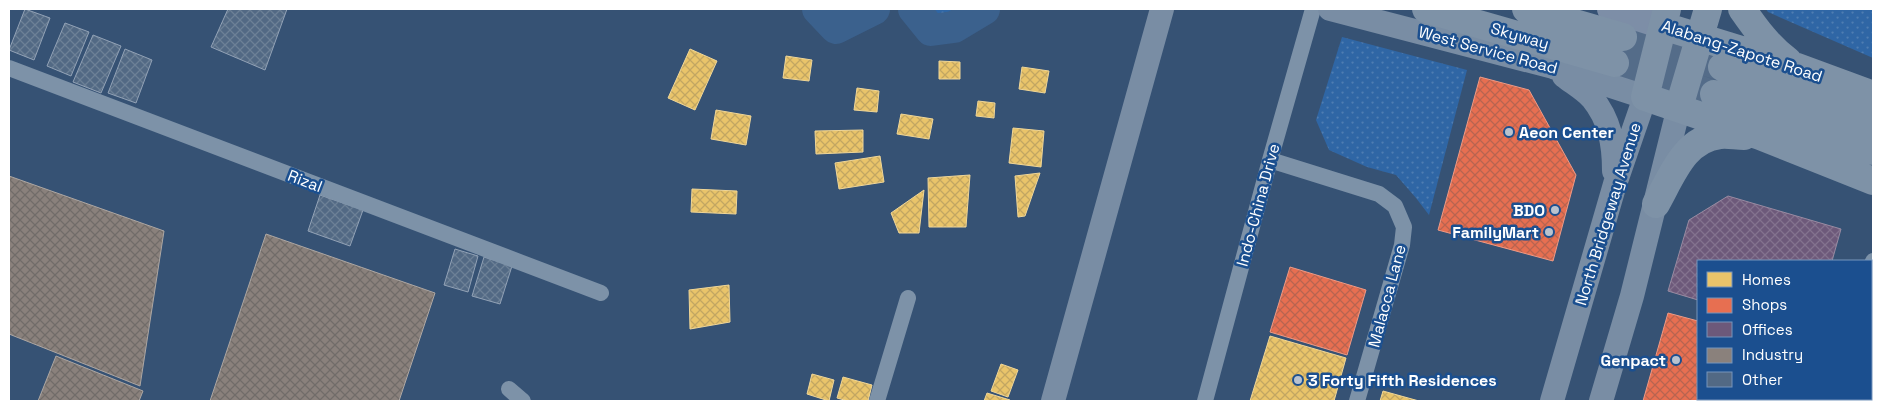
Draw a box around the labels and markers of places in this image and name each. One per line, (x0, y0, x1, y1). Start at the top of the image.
place label: Aeon Center (1519, 122, 1614, 143)
marker: Aeon Center (1503, 126, 1515, 138)
place label: BDO (1513, 200, 1545, 221)
marker: BDO (1549, 204, 1561, 216)
place label: FamilyMart (1452, 222, 1539, 243)
marker: FamilyMart (1543, 226, 1555, 238)
place label: Genpact (1601, 350, 1666, 371)
marker: Genpact (1670, 354, 1682, 366)
place label: 3 Forty Fifth Residences (1308, 370, 1497, 391)
marker: 3 Forty Fifth Residences (1292, 374, 1304, 386)

